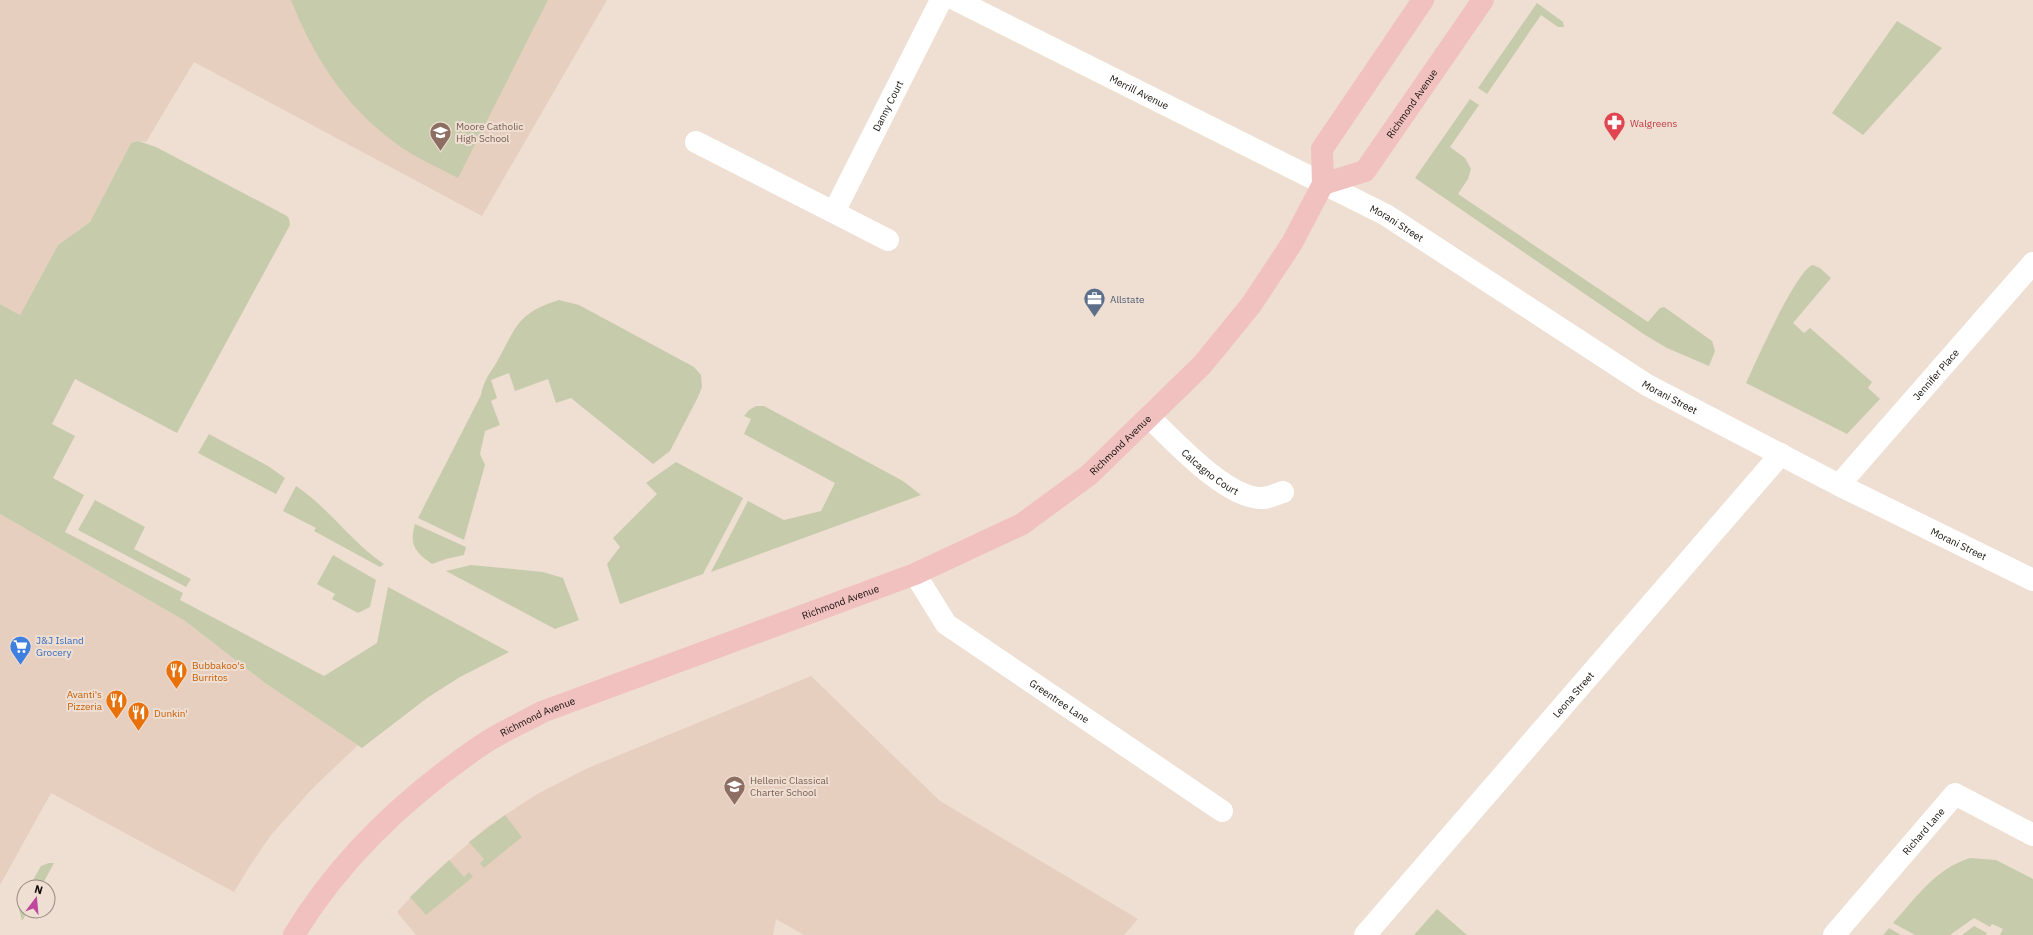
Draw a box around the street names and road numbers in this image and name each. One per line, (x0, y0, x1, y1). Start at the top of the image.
street label: Richmond Avenue (1384, 66, 1441, 141)
street label: Merrill Avenue (1107, 72, 1171, 113)
street label: Danny Court (870, 78, 907, 134)
street label: Morani Street (1368, 202, 1426, 245)
street label: Jennifer Place (1910, 346, 1962, 403)
street label: Morani Street (1639, 377, 1700, 417)
street label: Richmond Avenue (1087, 412, 1154, 478)
street label: Calcagno Court (1179, 446, 1241, 498)
street label: Morani Street (1928, 525, 1989, 563)
street label: Richmond Avenue (800, 582, 881, 622)
street label: Leona Street (1550, 669, 1597, 721)
street label: Greentree Lane (1027, 677, 1092, 726)
street label: Richmond Avenue (498, 694, 577, 740)
street label: Richard Lane (1900, 805, 1948, 858)

